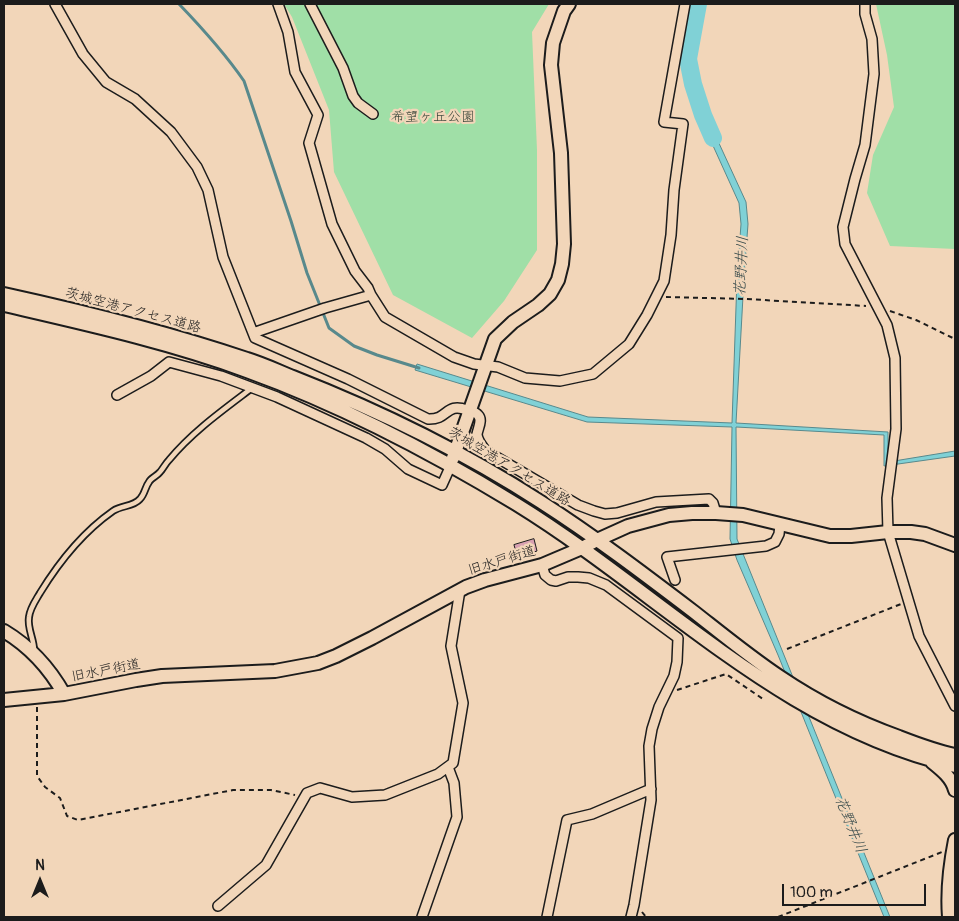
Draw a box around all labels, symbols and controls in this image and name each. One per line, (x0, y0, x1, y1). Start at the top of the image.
park label: 希望ヶ丘公園 (391, 109, 475, 125)
water label: 花野井川 (731, 236, 753, 296)
street label: 茨城空港アクセス道路 (63, 285, 203, 337)
street label: 茨城空港アクセス道路 (445, 424, 573, 510)
street label: 旧水戸街道 (466, 543, 538, 579)
street label: 旧水戸街道 (70, 656, 142, 686)
water label: 花野井川 (830, 794, 870, 856)
north arrow (15, 856, 65, 906)
text: N (35, 857, 45, 874)
scale bar (784, 874, 928, 906)
text: 100 m (790, 883, 833, 902)

